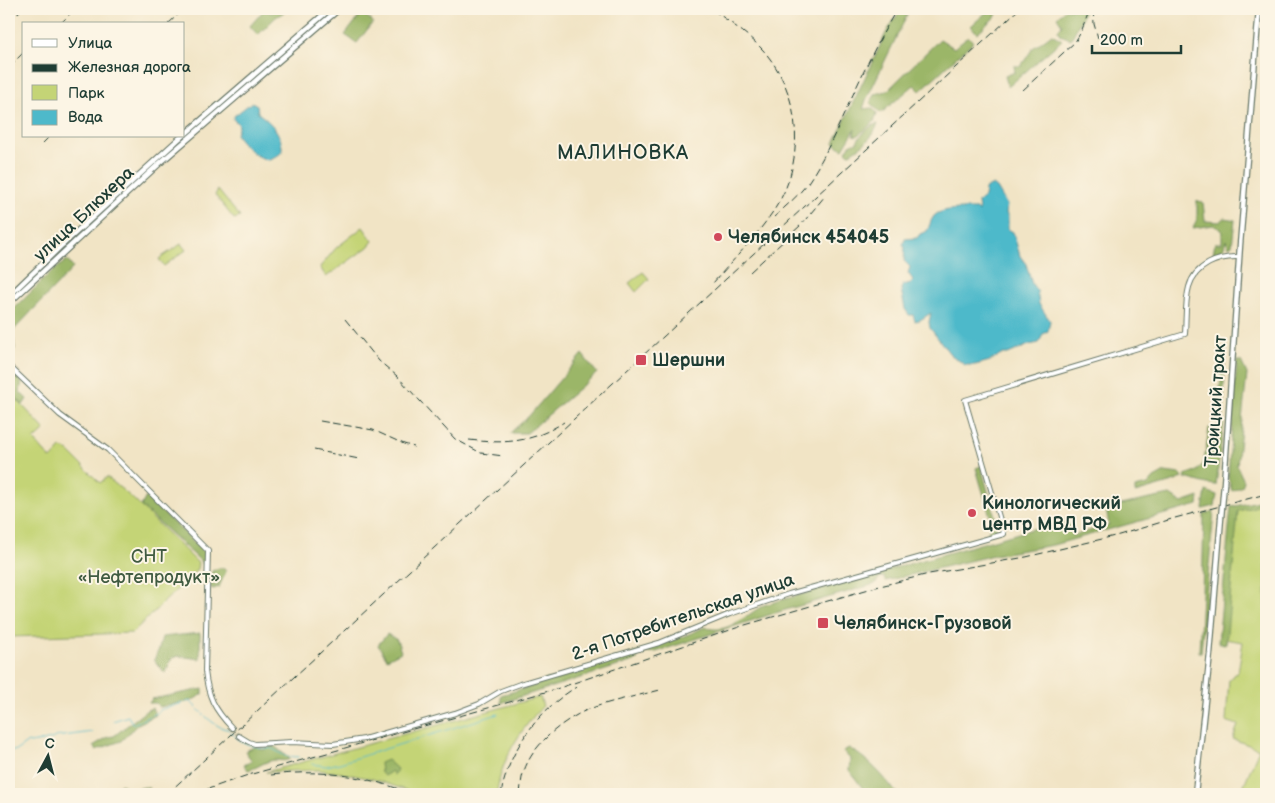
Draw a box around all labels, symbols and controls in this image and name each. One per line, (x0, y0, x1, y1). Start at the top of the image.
legend (22, 22, 185, 138)
scale bar (1092, 22, 1181, 54)
text: 200 m (1100, 31, 1143, 50)
text: Улица (68, 34, 113, 53)
text: Железная дорога (68, 58, 191, 77)
text: Парк (68, 84, 105, 103)
text: Вода (68, 108, 103, 127)
district label: МАЛИНОВКА (557, 141, 689, 165)
street label: улица Блюхера (29, 162, 139, 266)
place label: Челябинск 454045 (728, 227, 889, 248)
marker: Челябинск 454045 (712, 231, 724, 243)
street label: Троицкий тракт (1201, 334, 1231, 468)
place label: Шершни (652, 350, 725, 371)
marker: Шершни (634, 353, 648, 367)
place label: Кинологический центр МВД РФ (982, 493, 1121, 535)
marker: Кинологический центр МВД РФ (966, 507, 978, 519)
park label: СНТ «Нефтепродукт» (78, 546, 220, 588)
street label: 2-я Потребительская улица (569, 569, 797, 665)
place label: Челябинск-Грузовой (834, 613, 1012, 634)
marker: Челябинск-Грузовой (816, 616, 830, 630)
north arrow (22, 730, 72, 780)
text: С (44, 735, 56, 753)

